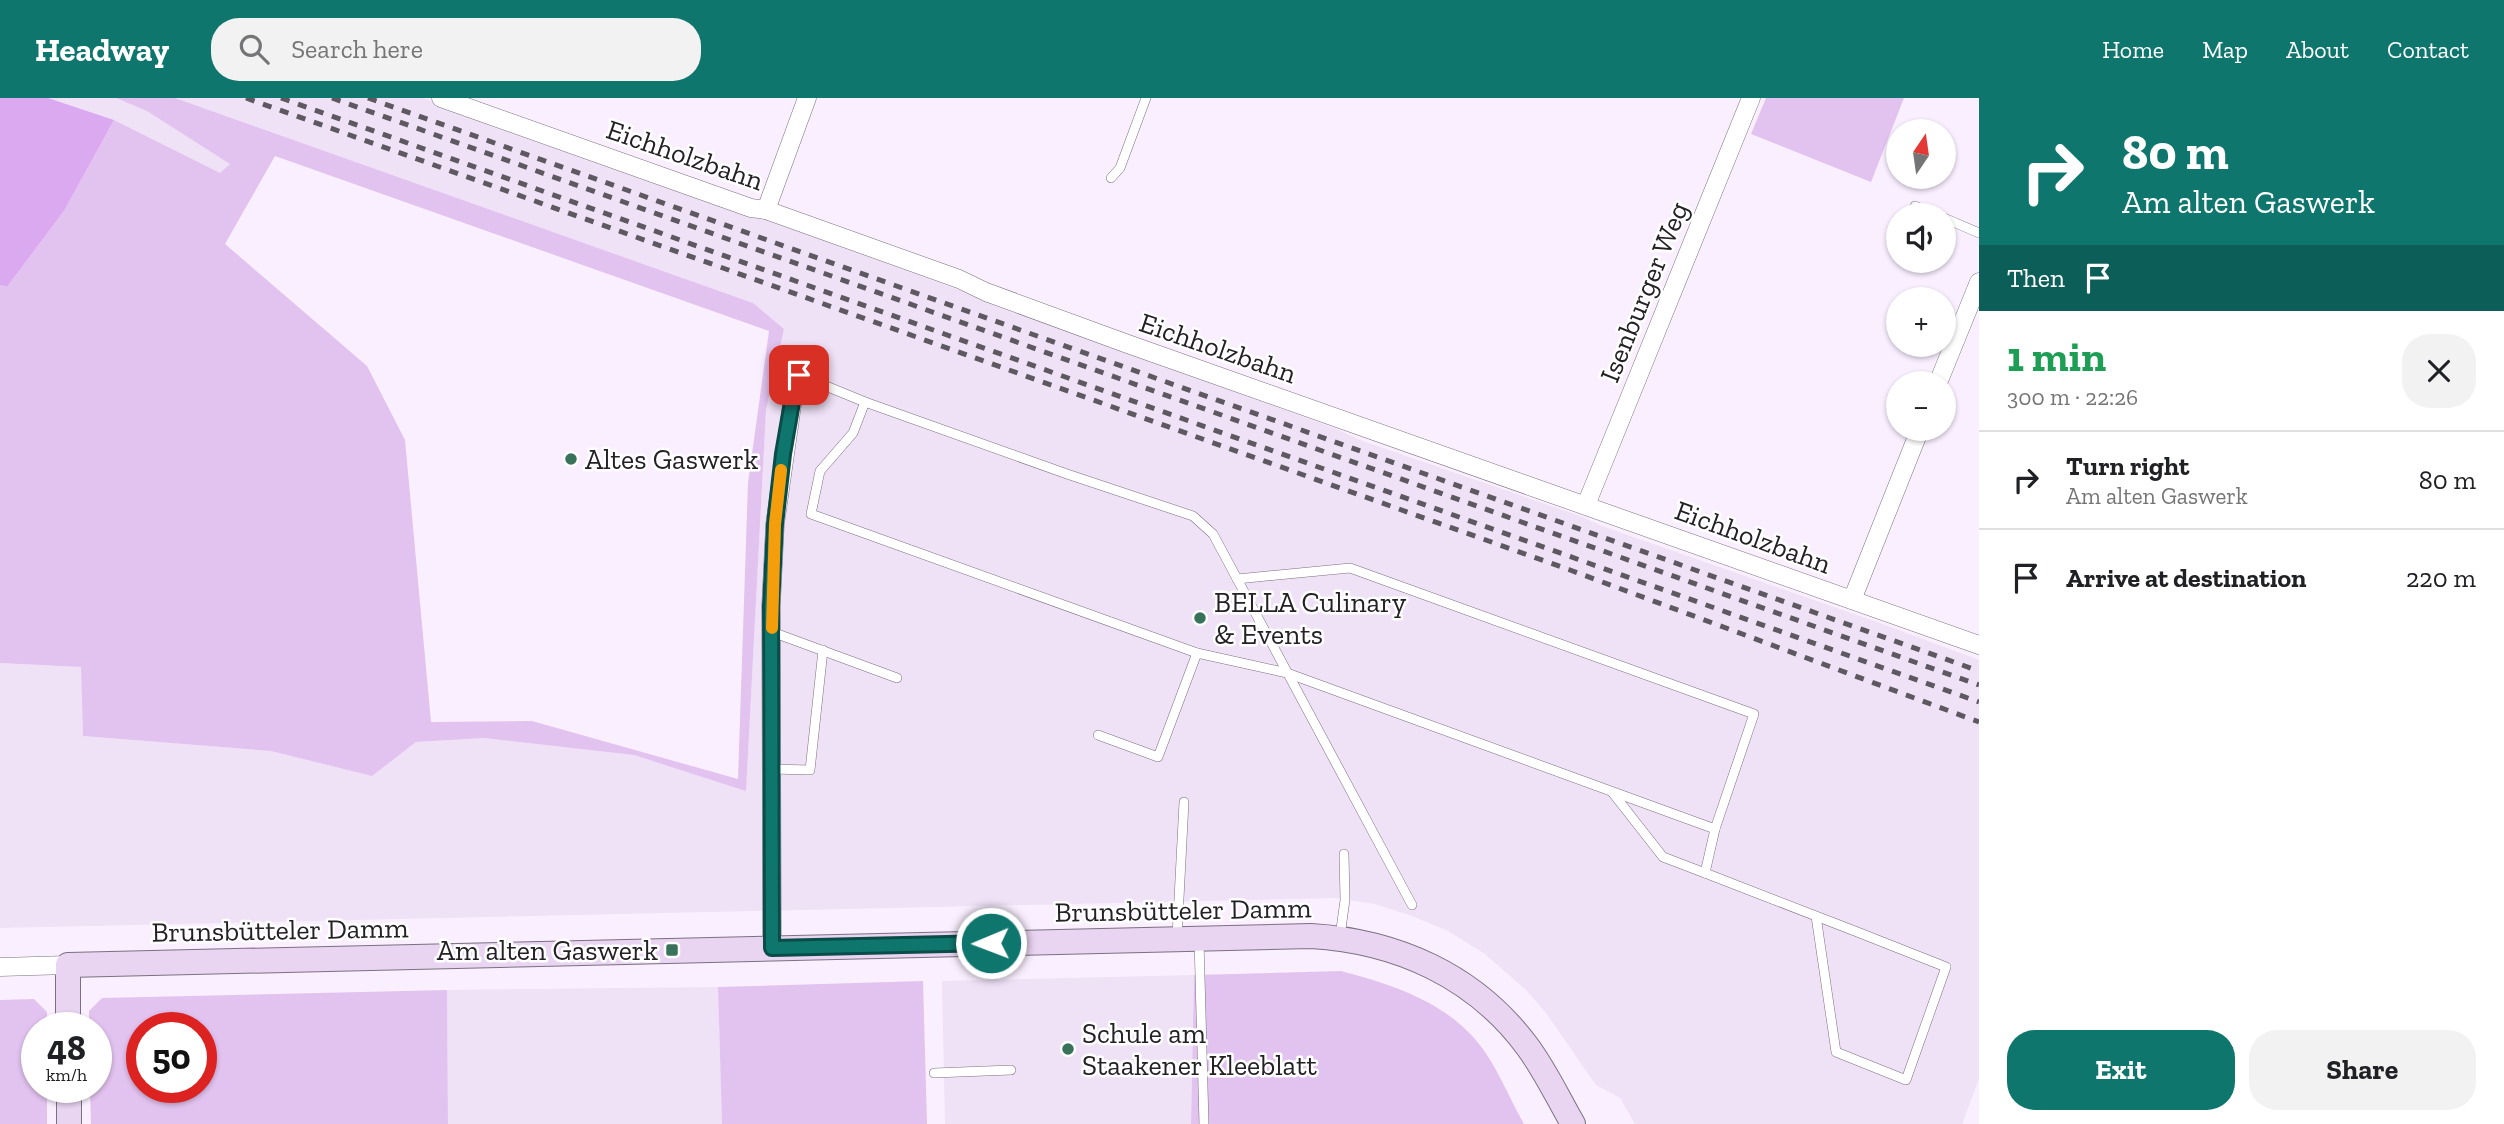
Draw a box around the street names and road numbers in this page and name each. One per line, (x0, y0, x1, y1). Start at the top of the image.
street label: Eichholzbahn (602, 113, 768, 197)
street label: Isenburger Weg (1593, 197, 1695, 387)
street label: Eichholzbahn (1135, 306, 1301, 390)
street label: Eichholzbahn (1670, 494, 1836, 580)
street label: Brunsbütteler Damm (1054, 891, 1312, 929)
street label: Brunsbütteler Damm (151, 911, 409, 949)

